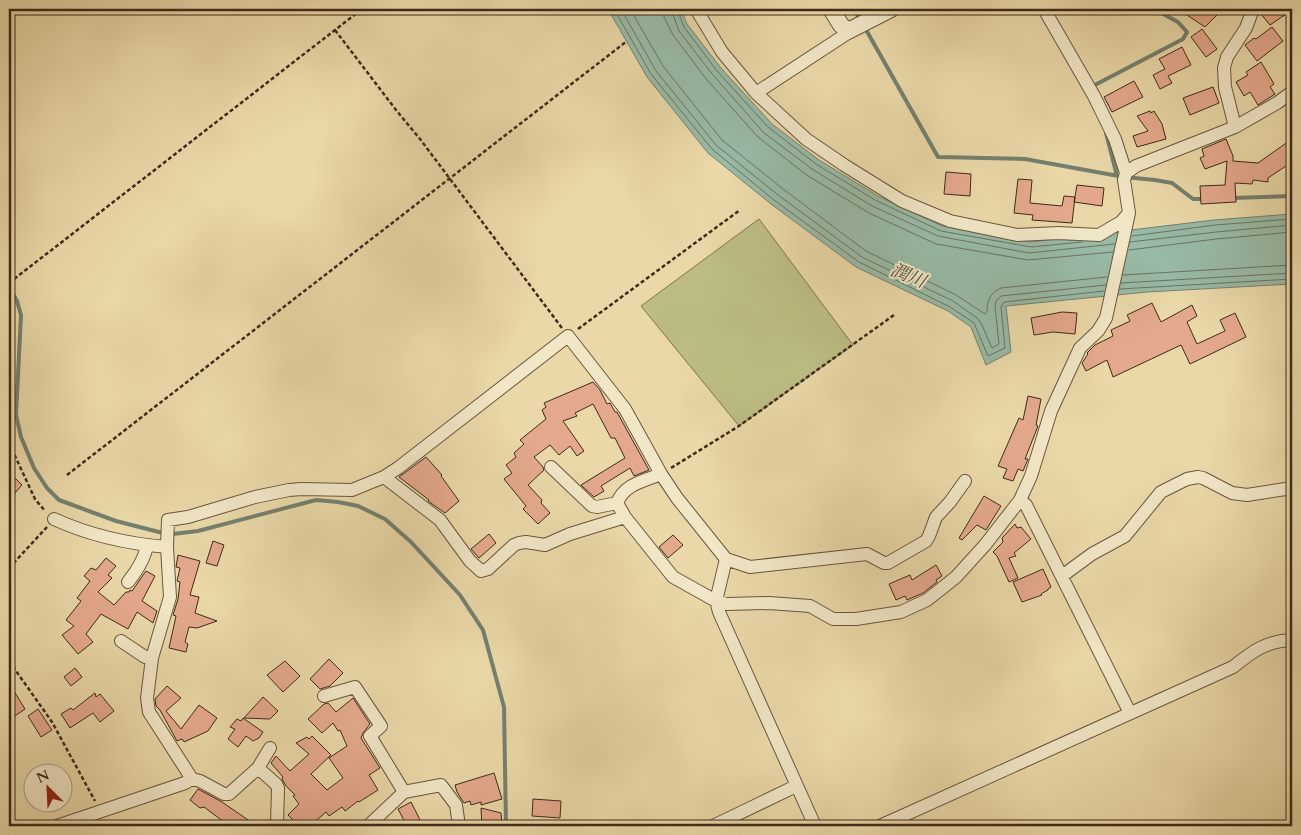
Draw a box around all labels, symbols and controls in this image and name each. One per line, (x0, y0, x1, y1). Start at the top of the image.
water label: 潤川 (887, 258, 931, 295)
north arrow (22, 762, 72, 812)
text: N (33, 765, 52, 788)

